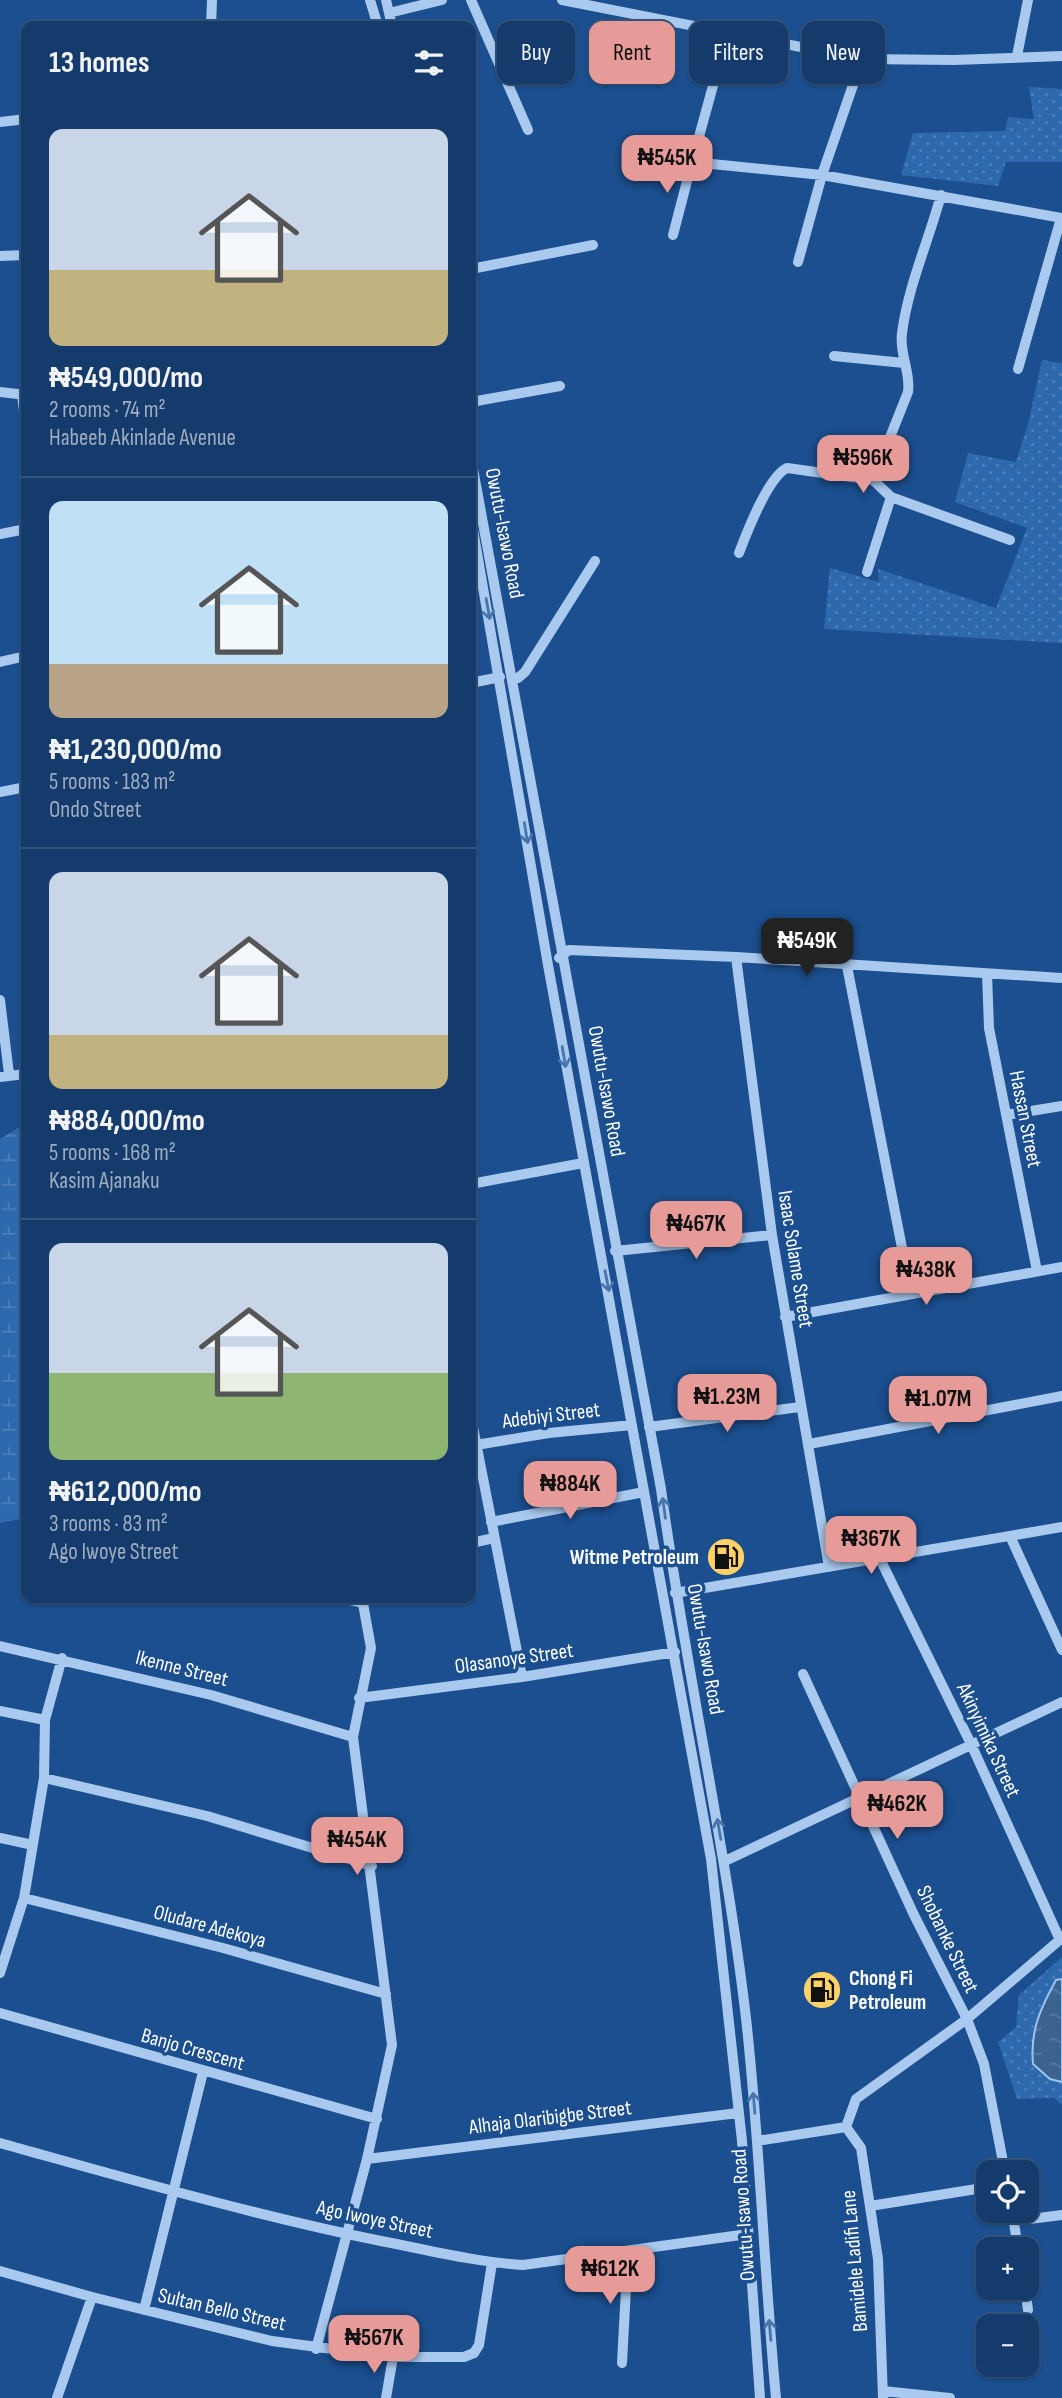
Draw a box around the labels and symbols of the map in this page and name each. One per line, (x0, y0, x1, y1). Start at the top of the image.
pin: ₦545K (618, 136, 716, 195)
pin: ₦596K (814, 435, 912, 495)
street label: Owutu-Isawo Road (480, 466, 529, 600)
one-way arrow (481, 597, 495, 620)
one-way arrow (520, 821, 533, 844)
pin: ₦549K (758, 918, 856, 978)
street label: Owutu-Isawo Road (583, 1024, 630, 1158)
one-way arrow (558, 1045, 571, 1068)
street label: Hassan Street (1004, 1068, 1047, 1170)
street label: Isaac Solame Street (772, 1189, 819, 1330)
pin: ₦467K (647, 1202, 745, 1261)
pin: ₦438K (877, 1248, 975, 1307)
one-way arrow (600, 1269, 614, 1292)
pin: ₦1.23M (670, 1374, 784, 1434)
pin: ₦1.07M (881, 1376, 995, 1436)
street label: Adebiyi Street (500, 1397, 601, 1434)
pin: ₦884K (521, 1462, 619, 1521)
one-way arrow (657, 1497, 670, 1520)
pin: ₦367K (822, 1516, 920, 1576)
fuel station icon: Witme Petroleum (705, 1536, 747, 1578)
place label: Witme Petroleum (570, 1545, 699, 1570)
street label: Owutu-Isawo Road (682, 1582, 729, 1716)
street label: Olasanoye Street (453, 1638, 575, 1679)
street label: Ikenne Street (133, 1645, 231, 1692)
street label: Akinyimika Street (951, 1678, 1026, 1801)
pin: ₦462K (848, 1782, 946, 1841)
pin: ₦454K (308, 1818, 406, 1877)
one-way arrow (712, 1818, 725, 1841)
street label: Shobanke Street (911, 1881, 984, 1997)
street label: Oludare Adekoya (151, 1899, 269, 1953)
place label: Chong Fi Petroleum (849, 1966, 926, 2015)
fuel station icon: Chong Fi Petroleum (801, 1969, 843, 2011)
street label: Banjo Crescent (138, 2023, 247, 2076)
one-way arrow (747, 2092, 760, 2115)
street label: Alhaja Olaribigbe Street (466, 2095, 633, 2140)
street label: Owutu-Isawo Road (726, 2148, 761, 2282)
street label: Bamidele Ladifi Lane (836, 2189, 873, 2333)
street label: Ago Iwoye Street (314, 2195, 435, 2244)
pin: ₦612K (561, 2246, 659, 2306)
street label: Sultan Bello Street (156, 2283, 288, 2336)
pin: ₦567K (325, 2316, 423, 2375)
one-way arrow (763, 2319, 776, 2342)

